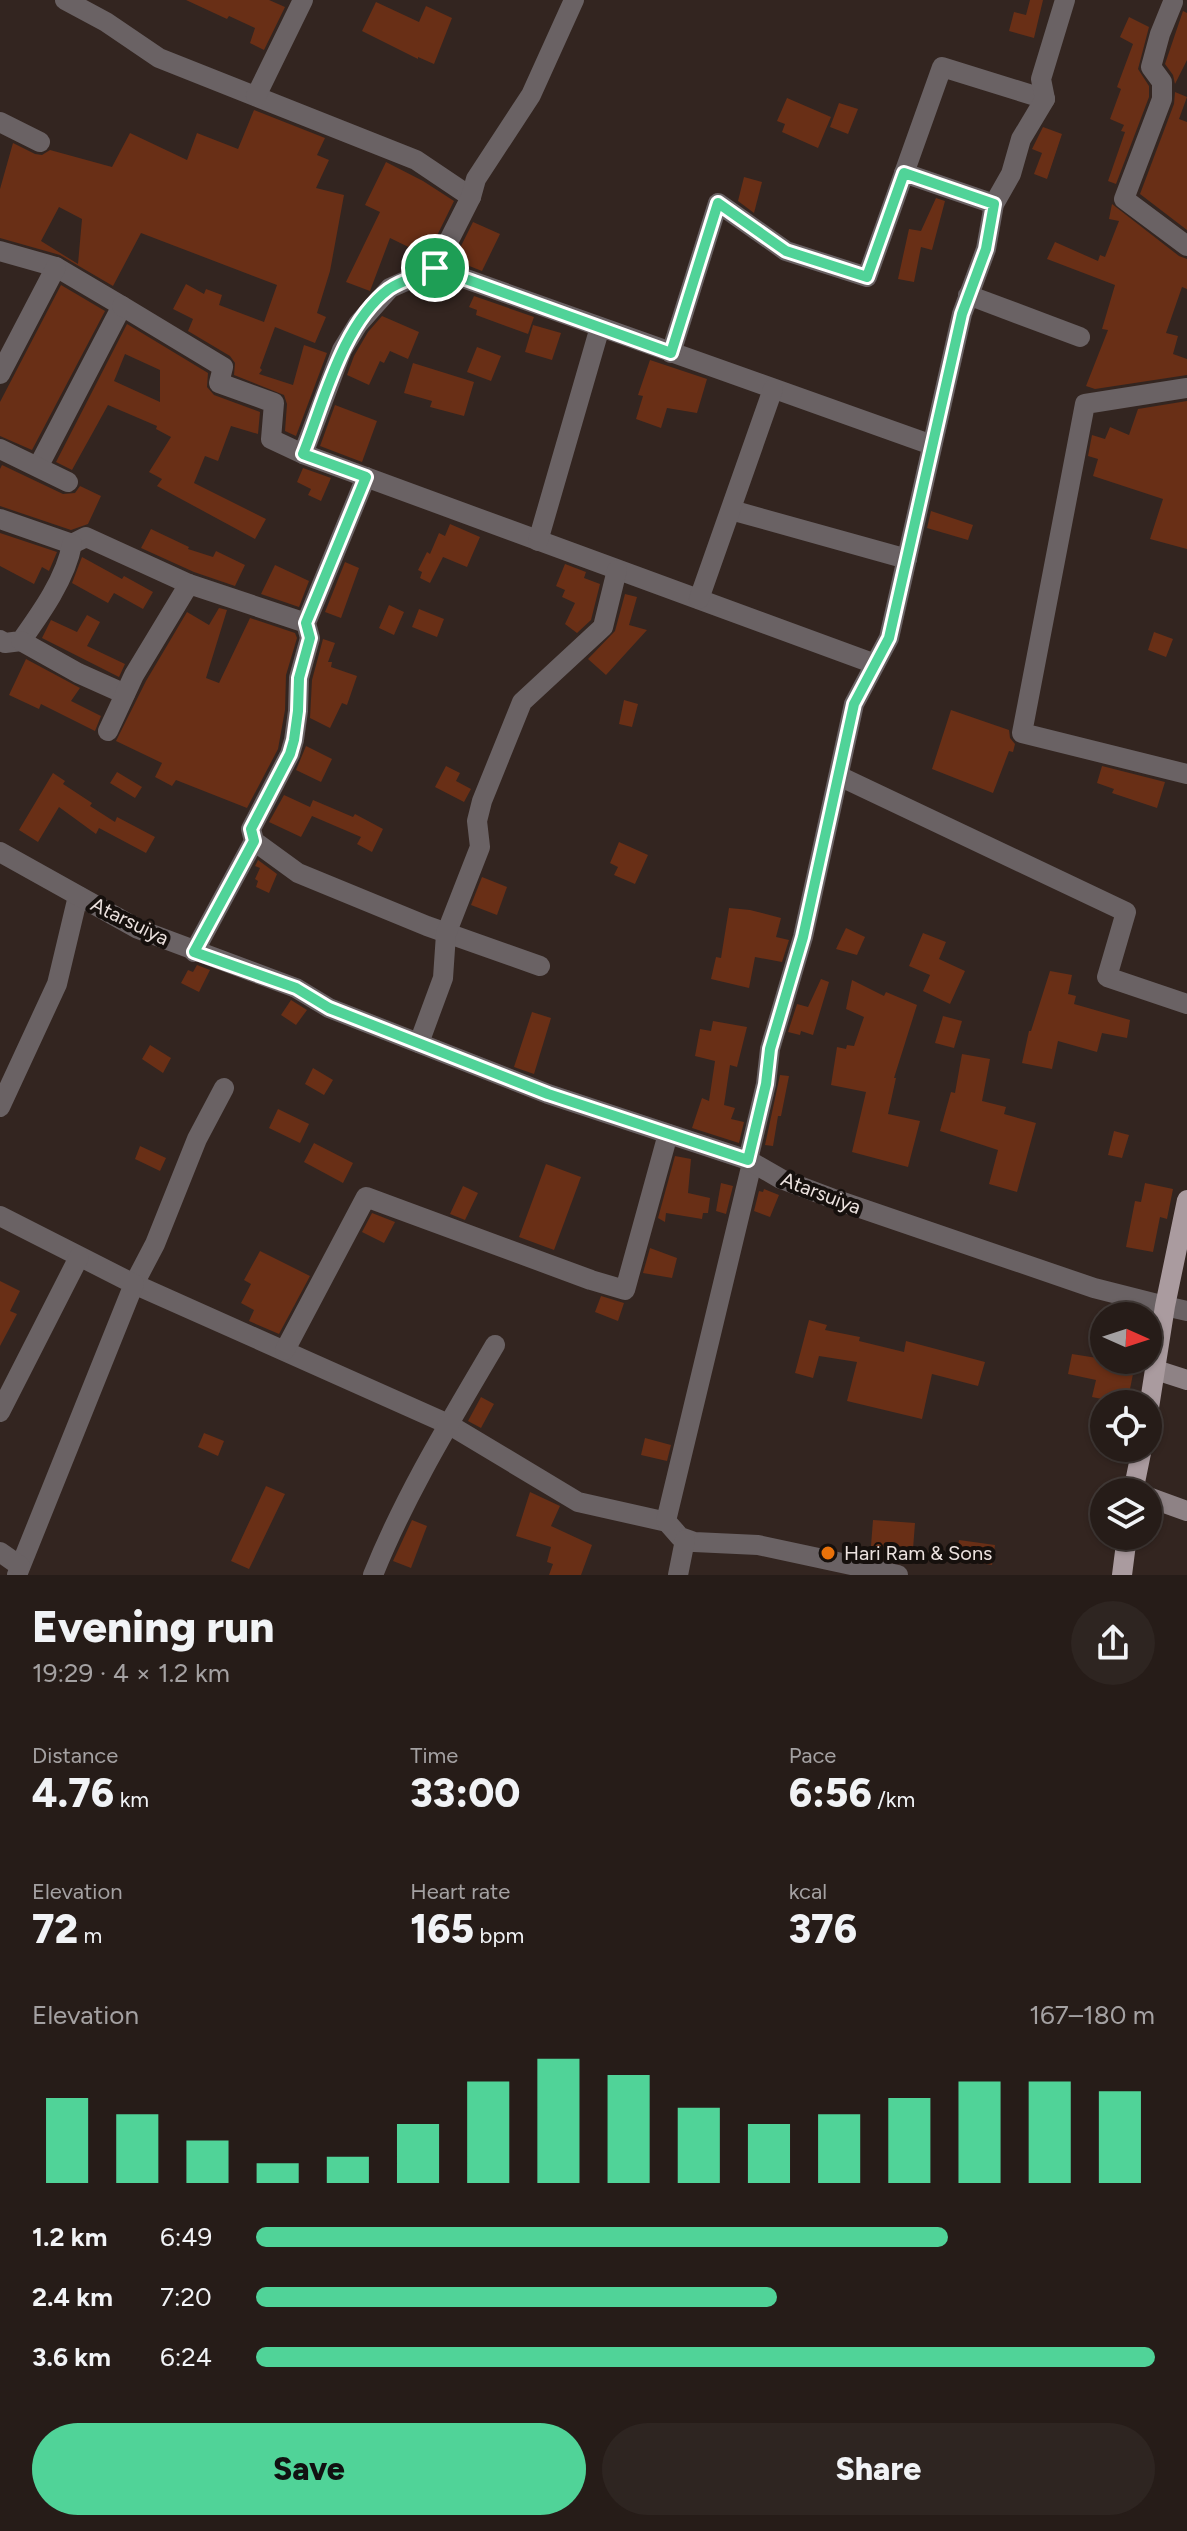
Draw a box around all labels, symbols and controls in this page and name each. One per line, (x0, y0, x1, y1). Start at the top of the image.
pin (401, 234, 469, 302)
icon: arrive (413, 246, 457, 290)
street label: Atarsuiya (87, 892, 173, 950)
street label: Atarsuiya (778, 1167, 864, 1219)
north arrow (1090, 1302, 1162, 1374)
map controls (1090, 1302, 1162, 1550)
button: locate (1090, 1390, 1162, 1462)
button: layers (1090, 1478, 1162, 1550)
place label: Hari Ram & Sons (844, 1541, 992, 1565)
marker: Hari Ram & Sons (819, 1544, 837, 1562)
text: Evening run (32, 1600, 274, 1653)
button: share (1071, 1601, 1155, 1685)
text: 19:29 · 4 × 1.2 km (32, 1657, 230, 1689)
text: Distance (32, 1742, 118, 1769)
text: Time (410, 1742, 458, 1769)
text: Pace (789, 1742, 836, 1769)
text: 4.76 (32, 1769, 114, 1817)
text: 33:00 (410, 1769, 520, 1817)
text: 6:56 (789, 1769, 872, 1817)
text: km (114, 1786, 149, 1813)
text: /km (872, 1786, 915, 1813)
text: Elevation (32, 1878, 122, 1905)
text: Heart rate (410, 1878, 510, 1905)
text: kcal (789, 1878, 827, 1905)
text: 72 (32, 1905, 78, 1953)
text: 165 (410, 1905, 474, 1953)
text: 376 (789, 1905, 857, 1953)
text: m (78, 1922, 102, 1949)
text: bpm (474, 1922, 524, 1949)
text: Elevation (32, 1999, 139, 2031)
text: 167–180 m (1029, 1999, 1155, 2031)
text: 1.2 km (32, 2221, 107, 2253)
text: 6:49 (160, 2221, 212, 2253)
text: 2.4 km (32, 2281, 113, 2313)
text: 7:20 (160, 2281, 212, 2313)
text: 3.6 km (32, 2341, 111, 2373)
text: 6:24 (160, 2341, 212, 2373)
button: Save (32, 2423, 586, 2515)
button: Share (602, 2423, 1155, 2515)

